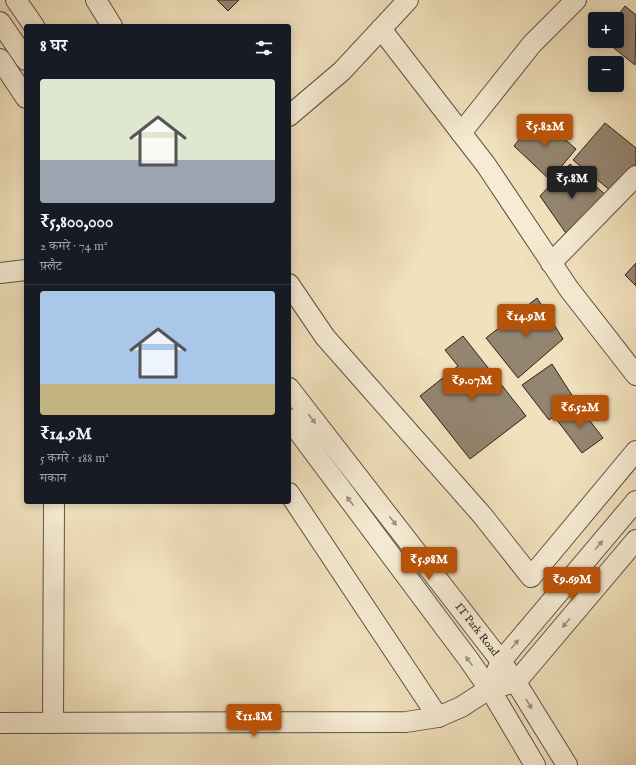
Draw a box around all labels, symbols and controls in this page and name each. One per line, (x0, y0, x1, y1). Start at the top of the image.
map controls (588, 12, 624, 92)
button: + (588, 12, 624, 48)
text: 8 घर (40, 36, 67, 57)
icon: filters (253, 37, 275, 59)
button: − (588, 56, 624, 92)
icon: home (122, 105, 194, 177)
pin: ₹5.82M (512, 114, 578, 148)
text: ₹5.82M (526, 118, 564, 135)
pin: ₹5.8M (544, 166, 600, 200)
text: ₹5.8M (556, 170, 588, 187)
text: ₹5,800,000 (40, 212, 113, 233)
text: 2 कमरे · 74 m² (40, 238, 108, 255)
text: फ़्लैट (40, 258, 62, 275)
pin: ₹14.9M (493, 304, 559, 338)
text: ₹14.9M (506, 308, 546, 325)
icon: home (122, 317, 194, 389)
pin: ₹9.07M (439, 368, 505, 402)
text: ₹9.07M (452, 372, 492, 389)
pin: ₹6.52M (547, 395, 613, 429)
text: ₹6.52M (561, 399, 599, 416)
one-way arrow (308, 414, 316, 425)
text: ₹14.9M (40, 424, 92, 445)
text: 5 कमरे · 188 m² (40, 450, 109, 467)
text: मकान (40, 470, 66, 487)
one-way arrow (346, 496, 354, 506)
one-way arrow (388, 516, 397, 527)
one-way arrow (595, 539, 604, 550)
pin: ₹5.98M (396, 547, 462, 581)
text: ₹5.98M (410, 551, 448, 568)
pin: ₹9.69M (539, 567, 605, 601)
text: ₹9.69M (552, 571, 592, 588)
street label: IT Park Road (452, 600, 502, 659)
one-way arrow (561, 618, 570, 629)
one-way arrow (511, 639, 520, 649)
one-way arrow (465, 656, 473, 667)
one-way arrow (526, 698, 533, 710)
pin: ₹11.8M (221, 704, 287, 738)
text: ₹11.8M (235, 708, 273, 725)

